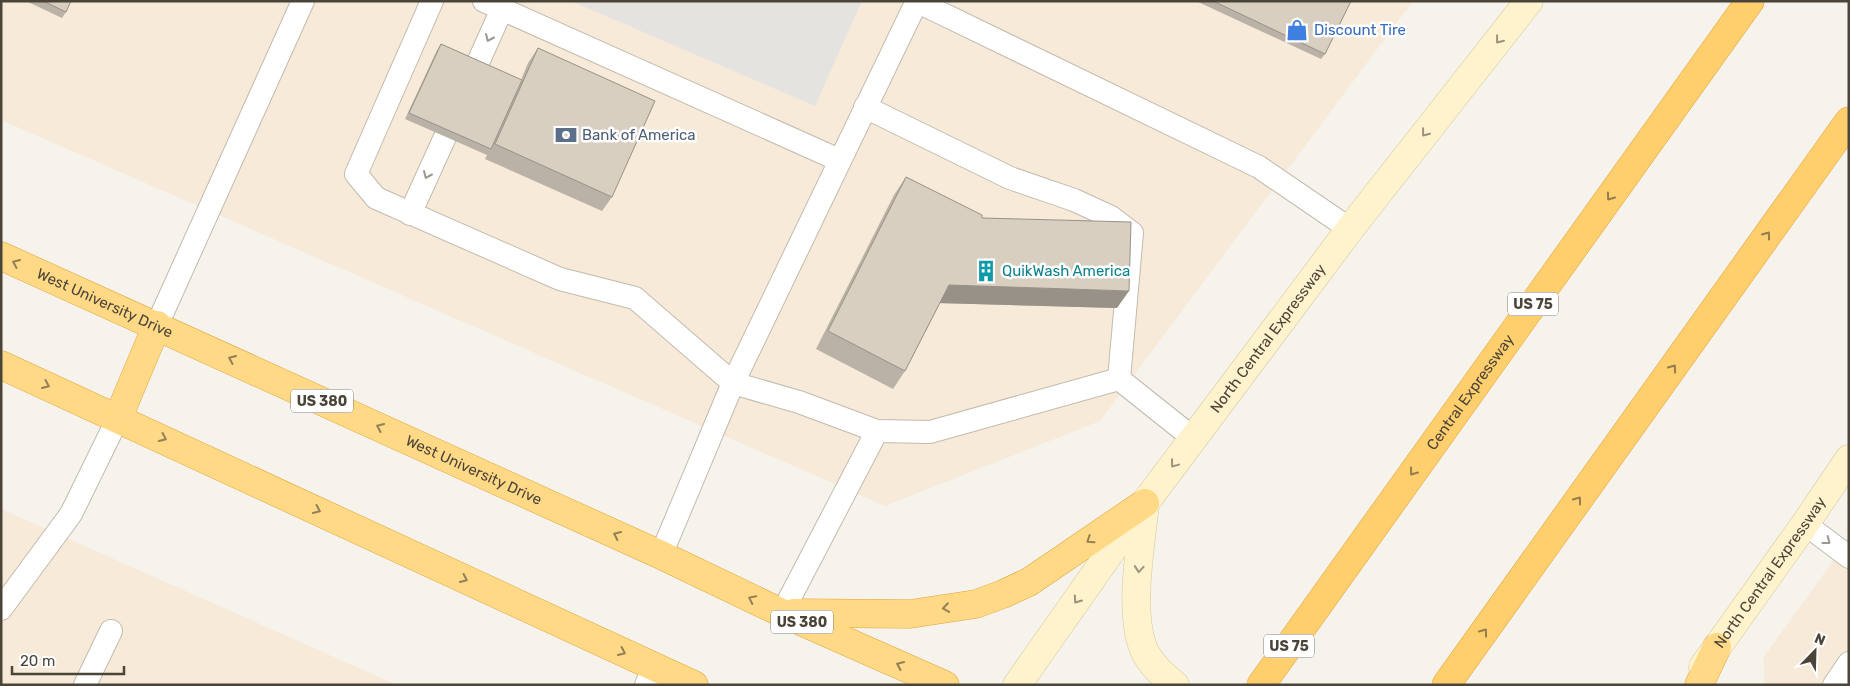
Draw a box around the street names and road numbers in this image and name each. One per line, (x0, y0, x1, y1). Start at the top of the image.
street label: North Central Expressway (1207, 260, 1330, 416)
street label: West University Drive (34, 264, 176, 342)
road number: US 75 (1508, 292, 1558, 316)
street label: Central Expressway (1423, 331, 1518, 453)
road number: US 380 (291, 390, 353, 412)
street label: West University Drive (403, 432, 545, 509)
street label: North Central Expressway (1711, 493, 1829, 651)
road number: US 380 (771, 610, 833, 634)
road number: US 75 (1264, 634, 1314, 658)

